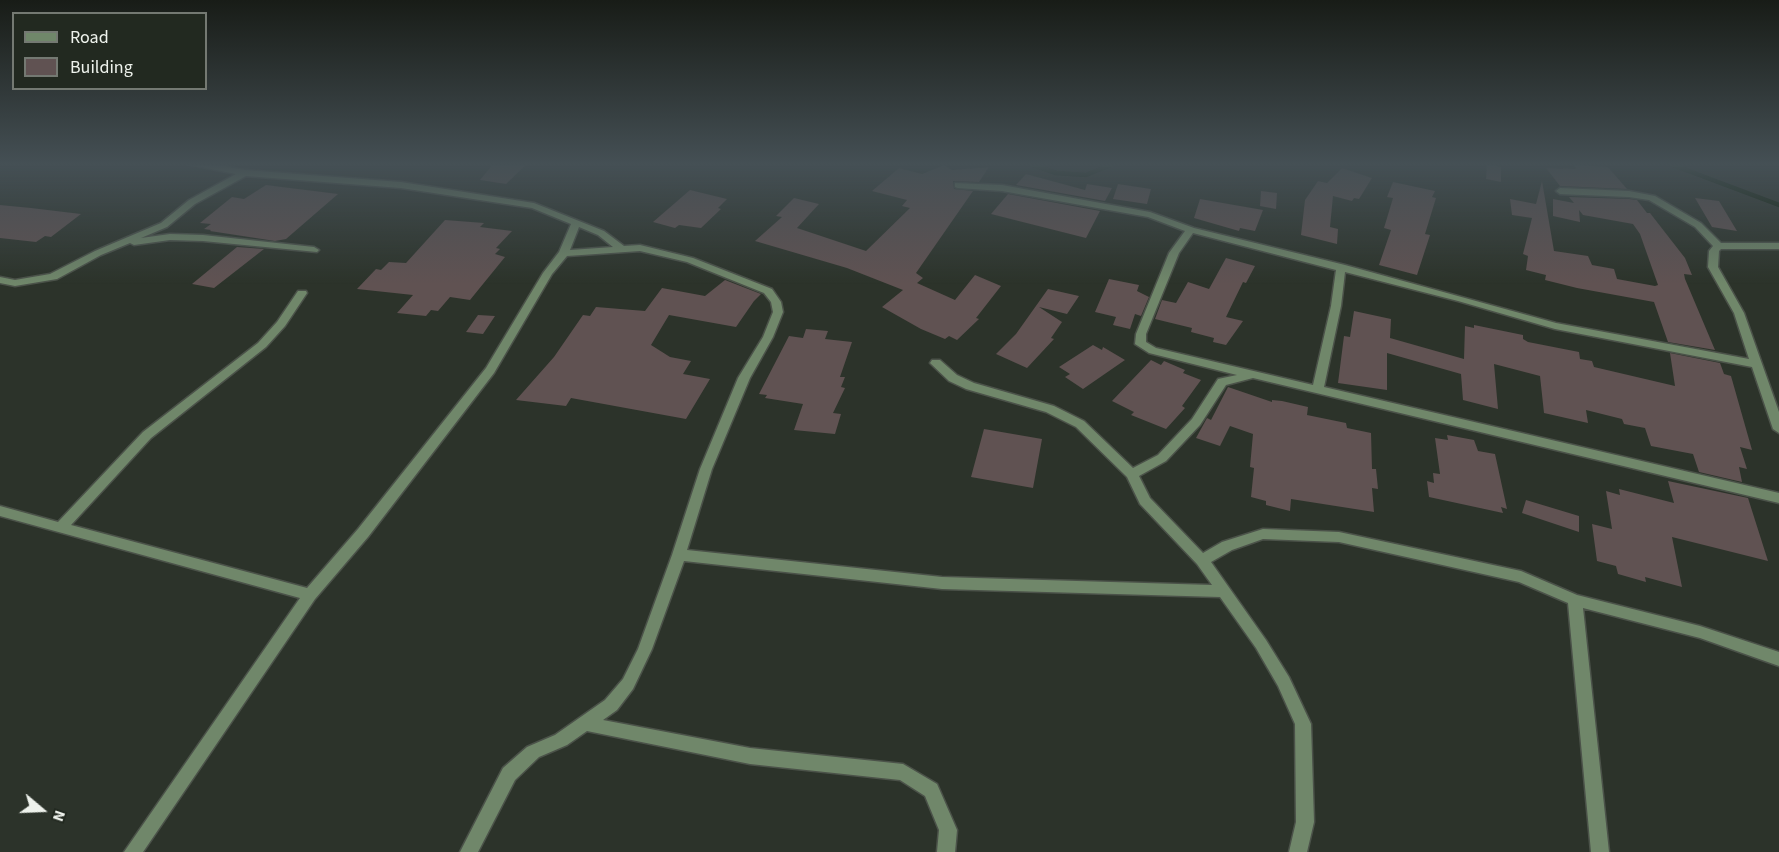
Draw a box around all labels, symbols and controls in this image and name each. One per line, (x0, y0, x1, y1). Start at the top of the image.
legend (12, 12, 207, 90)
text: Road (70, 25, 109, 50)
text: Building (70, 55, 133, 80)
north arrow (12, 780, 72, 840)
text: N (47, 807, 71, 824)

